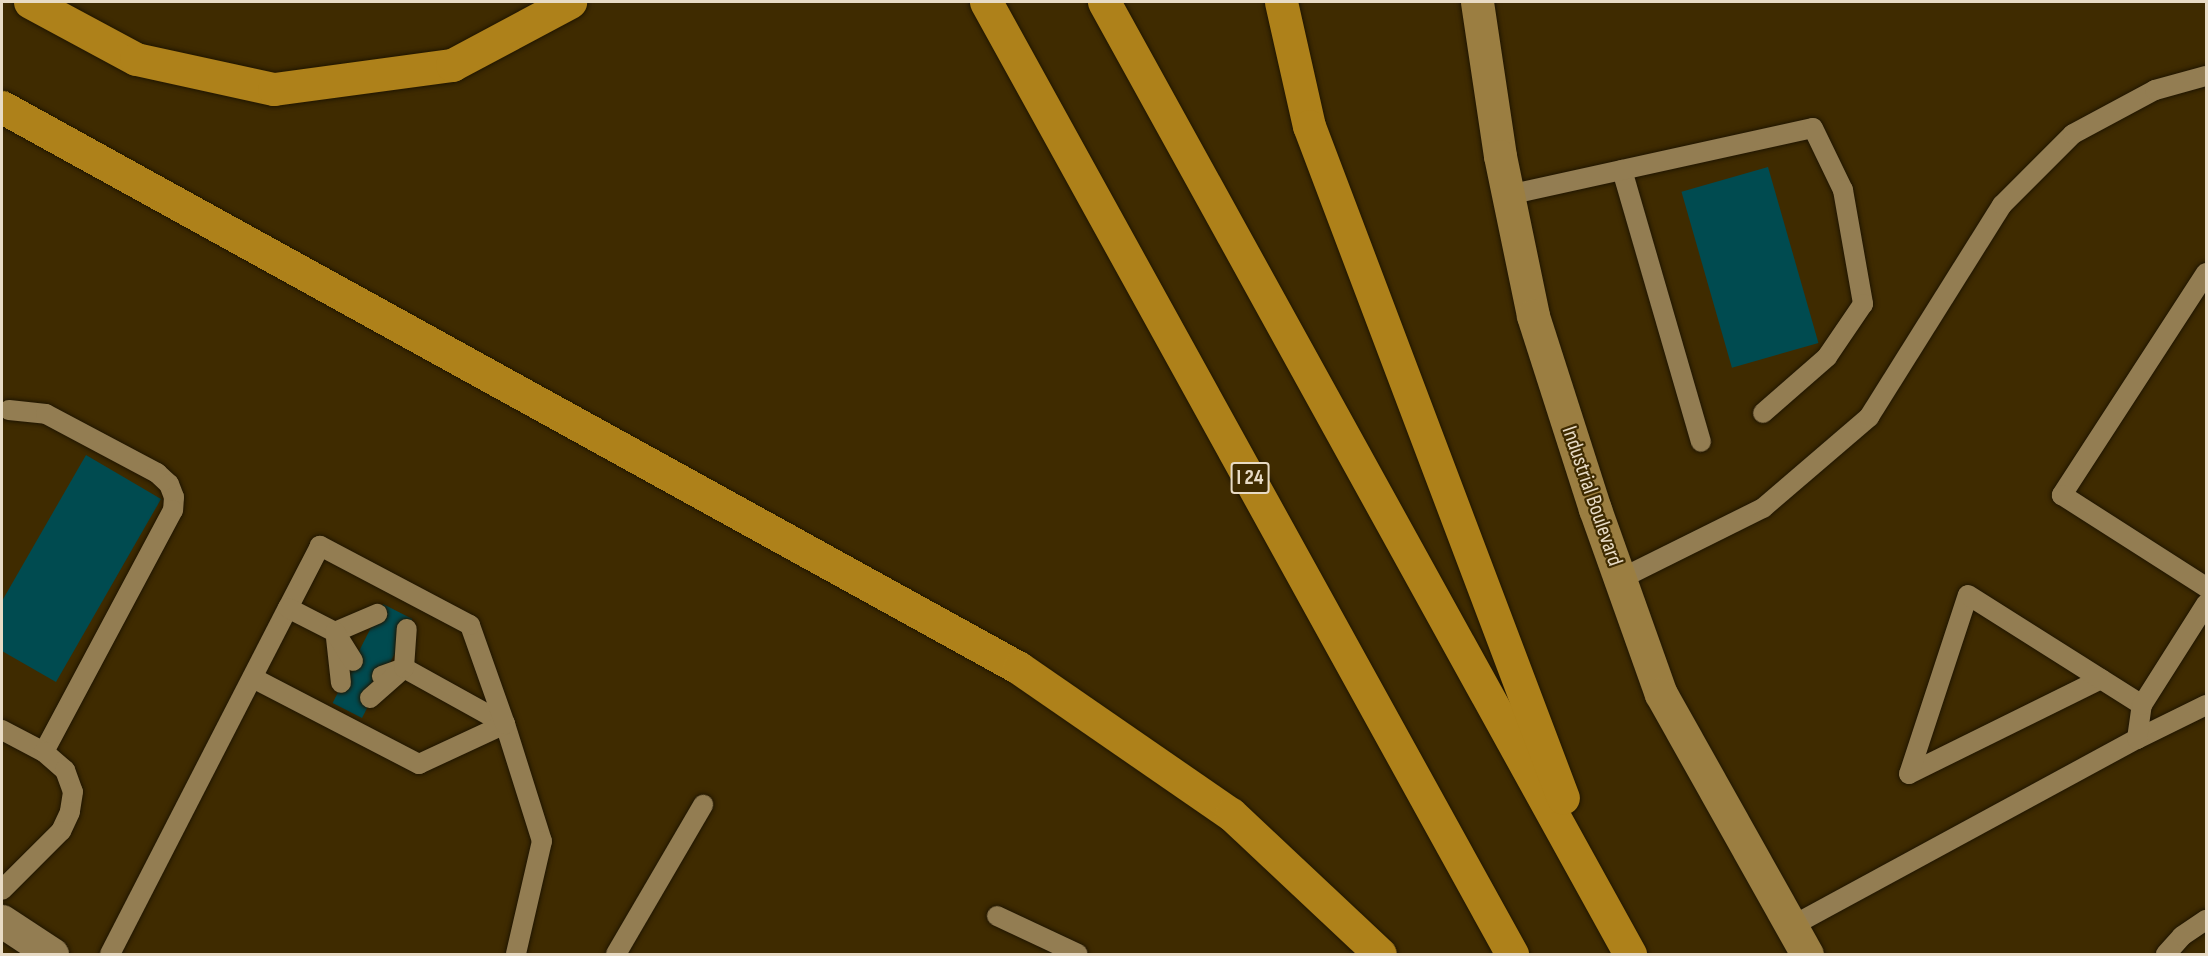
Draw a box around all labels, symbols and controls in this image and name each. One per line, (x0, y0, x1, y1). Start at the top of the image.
street label: Industrial Boulevard (1556, 423, 1628, 569)
road number: I 24 (1230, 460, 1270, 496)

